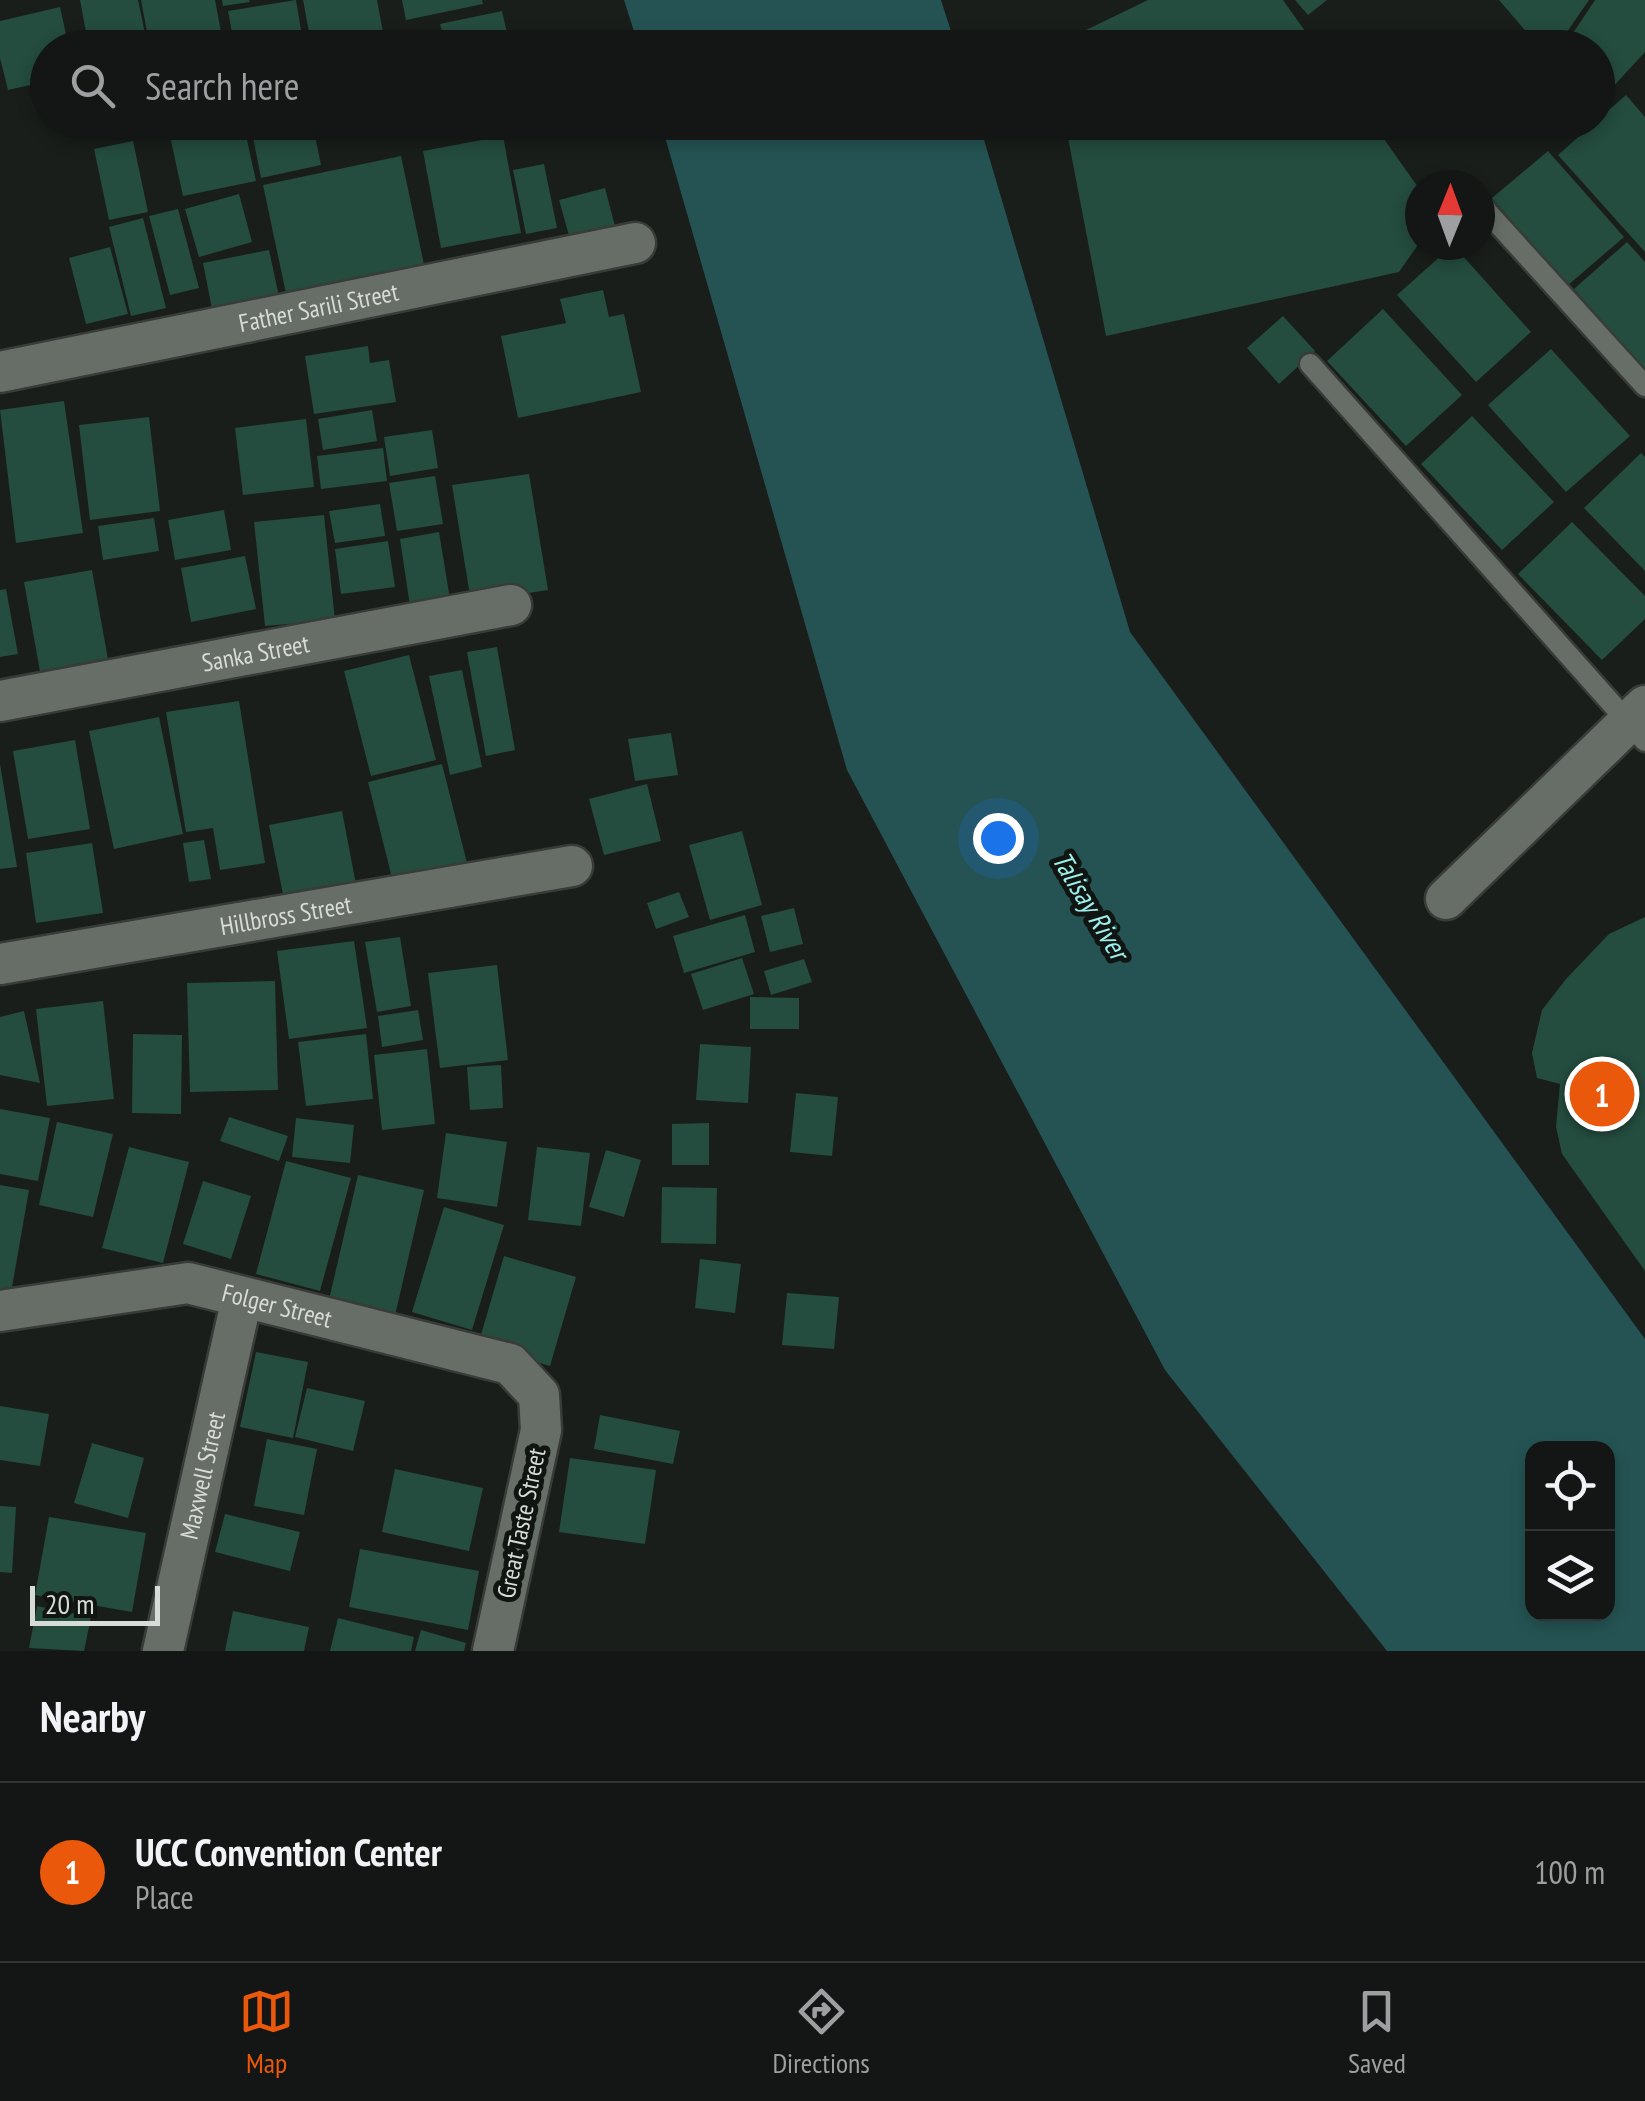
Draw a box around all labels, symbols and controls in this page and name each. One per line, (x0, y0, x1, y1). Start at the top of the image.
search box (30, 30, 1615, 140)
icon: search (65, 58, 120, 113)
text: Search here (145, 61, 299, 110)
north arrow (1405, 170, 1495, 260)
street label: Father Sarili Street (236, 275, 401, 339)
street label: Sanka Street (199, 627, 312, 679)
your location (973, 813, 1024, 864)
water label: Talisay River (1044, 844, 1140, 970)
street label: Hillbross Street (218, 888, 354, 942)
pin: 1 (1570, 1056, 1634, 1132)
street label: Folger Street (219, 1276, 336, 1335)
street label: Maxwell Street (173, 1408, 232, 1542)
map controls (1525, 1441, 1615, 1621)
button: locate (1525, 1441, 1615, 1531)
street label: Great Taste Street (489, 1445, 553, 1601)
button: layers (1525, 1531, 1615, 1621)
scale bar (30, 1581, 160, 1626)
text: 20 m (45, 1585, 94, 1622)
text: Nearby (40, 1689, 145, 1744)
text: UCC Convention Center (135, 1827, 442, 1876)
text: 1 (65, 1851, 80, 1893)
text: 100 m (1534, 1851, 1605, 1893)
text: Place (135, 1876, 194, 1918)
tab: Map (239, 1984, 294, 2081)
tab: Directions (772, 1984, 870, 2081)
tab: Saved (1348, 1984, 1406, 2081)

